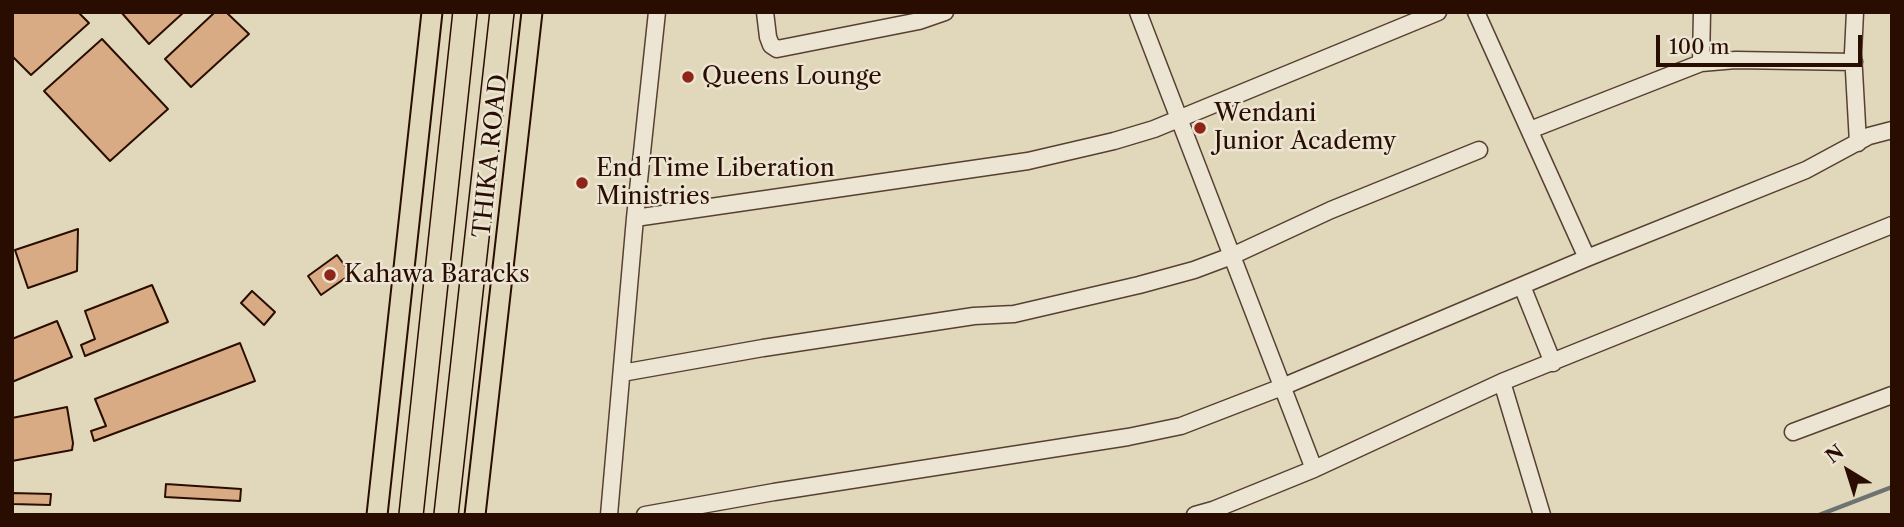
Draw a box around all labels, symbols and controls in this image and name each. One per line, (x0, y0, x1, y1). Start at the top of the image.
scale bar (1659, 21, 1866, 65)
text: 100 m (1669, 34, 1730, 59)
place label: Queens Lounge (702, 63, 882, 91)
marker: Queens Lounge (680, 69, 696, 85)
street label: THIKA ROAD (468, 73, 514, 239)
place label: Wendani Junior Academy (1214, 100, 1396, 156)
marker: Wendani Junior Academy (1192, 120, 1208, 136)
place label: End Time Liberation Ministries (596, 155, 835, 211)
marker: End Time Liberation Ministries (574, 175, 590, 191)
place label: Kahawa Baracks (344, 261, 530, 289)
marker: Kahawa Baracks (322, 267, 338, 283)
north arrow (1813, 436, 1883, 506)
text: N (1821, 440, 1848, 468)

